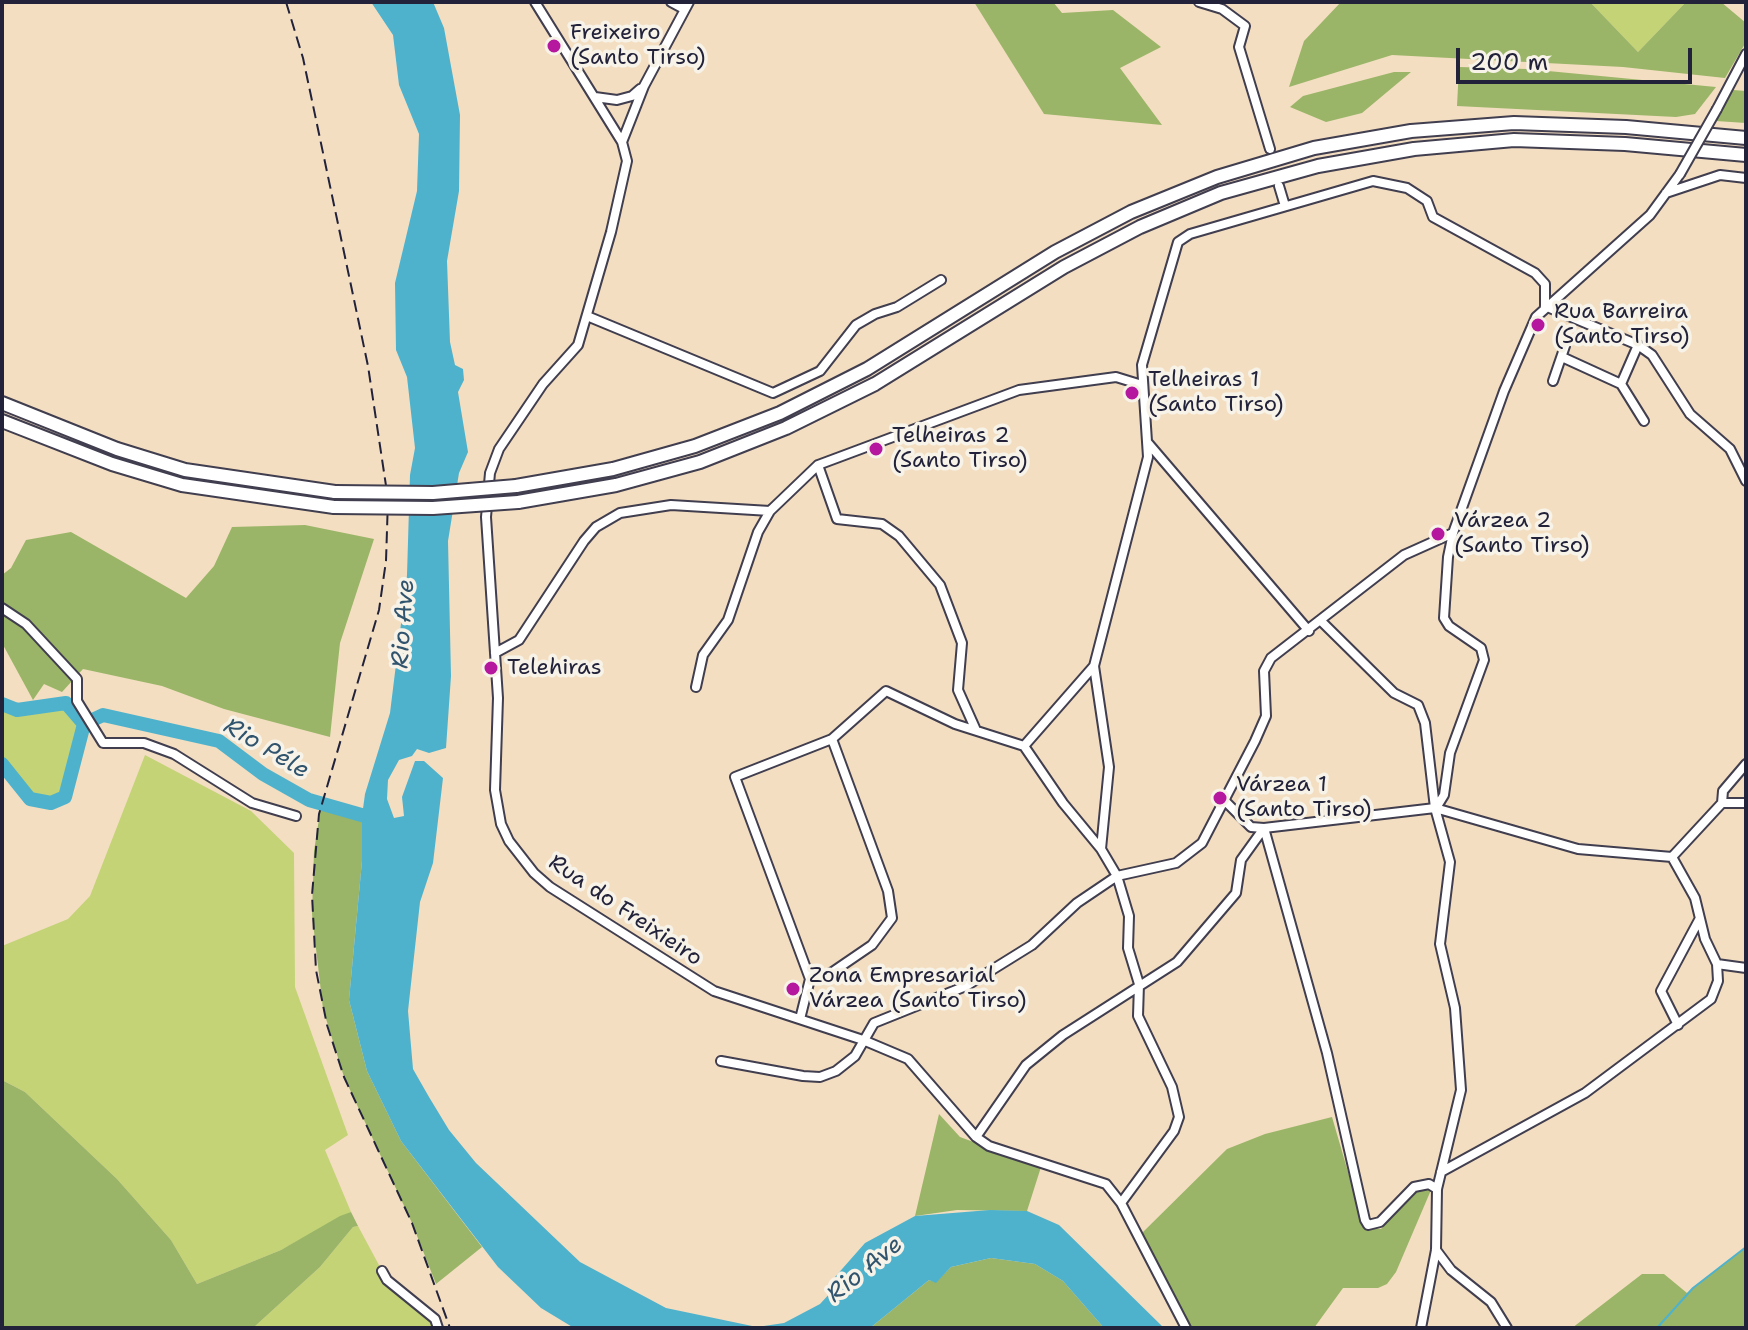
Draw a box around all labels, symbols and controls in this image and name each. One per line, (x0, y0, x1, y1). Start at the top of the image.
place label: Freixeiro (Santo Tirso) (570, 20, 705, 72)
scale bar (1460, 32, 1696, 82)
marker: Freixeiro (Santo Tirso) (545, 37, 563, 55)
text: 200 m (1470, 46, 1548, 78)
place label: Rua Barreira (Santo Tirso) (1554, 299, 1689, 350)
marker: Rua Barreira (Santo Tirso) (1529, 316, 1547, 334)
place label: Telheiras 1 (Santo Tirso) (1148, 367, 1283, 418)
marker: Telheiras 1 (Santo Tirso) (1123, 384, 1141, 402)
place label: Telheiras 2 (Santo Tirso) (892, 423, 1027, 474)
marker: Telheiras 2 (Santo Tirso) (867, 440, 885, 458)
place label: Várzea 2 (Santo Tirso) (1454, 508, 1589, 560)
marker: Várzea 2 (Santo Tirso) (1429, 525, 1447, 543)
water label: Rio Ave (387, 578, 421, 670)
place label: Telehiras (507, 655, 602, 681)
marker: Telehiras (482, 659, 500, 677)
water label: Rio Péle (218, 712, 314, 786)
place label: Várzea 1 (Santo Tirso) (1236, 772, 1371, 824)
marker: Várzea 1 (Santo Tirso) (1211, 789, 1229, 807)
street label: Rua do Freixieiro (543, 850, 707, 972)
place label: Zona Empresarial Várzea (Santo Tirso) (809, 963, 1026, 1014)
marker: Zona Empresarial Várzea (Santo Tirso) (784, 980, 802, 998)
water label: Rio Ave (821, 1231, 909, 1309)

